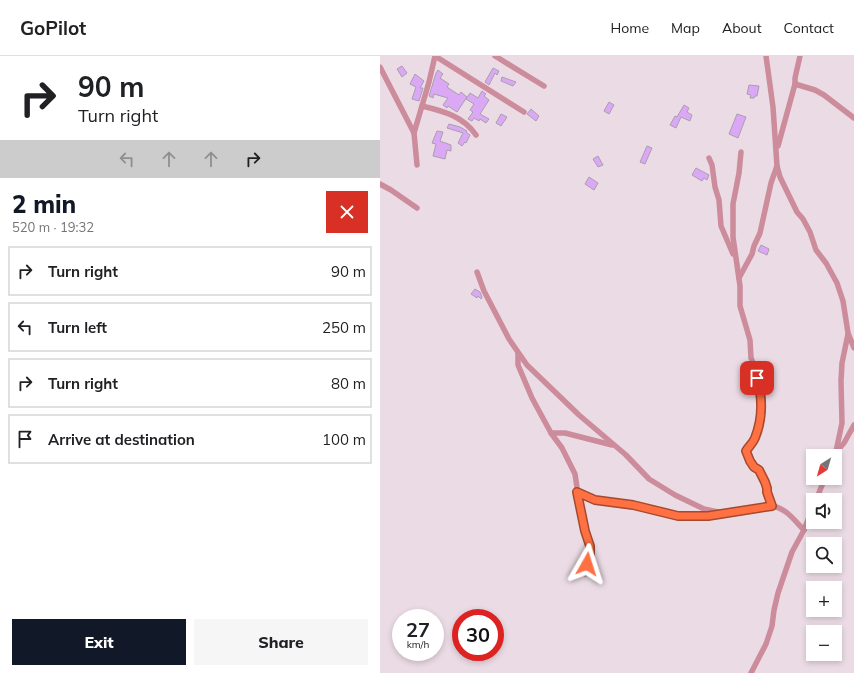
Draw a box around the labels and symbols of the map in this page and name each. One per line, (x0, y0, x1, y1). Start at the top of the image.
pin (740, 361, 774, 395)
north arrow (806, 449, 842, 485)
position arrow (566, 543, 608, 585)
speed limit sign: 30 (452, 609, 504, 661)

